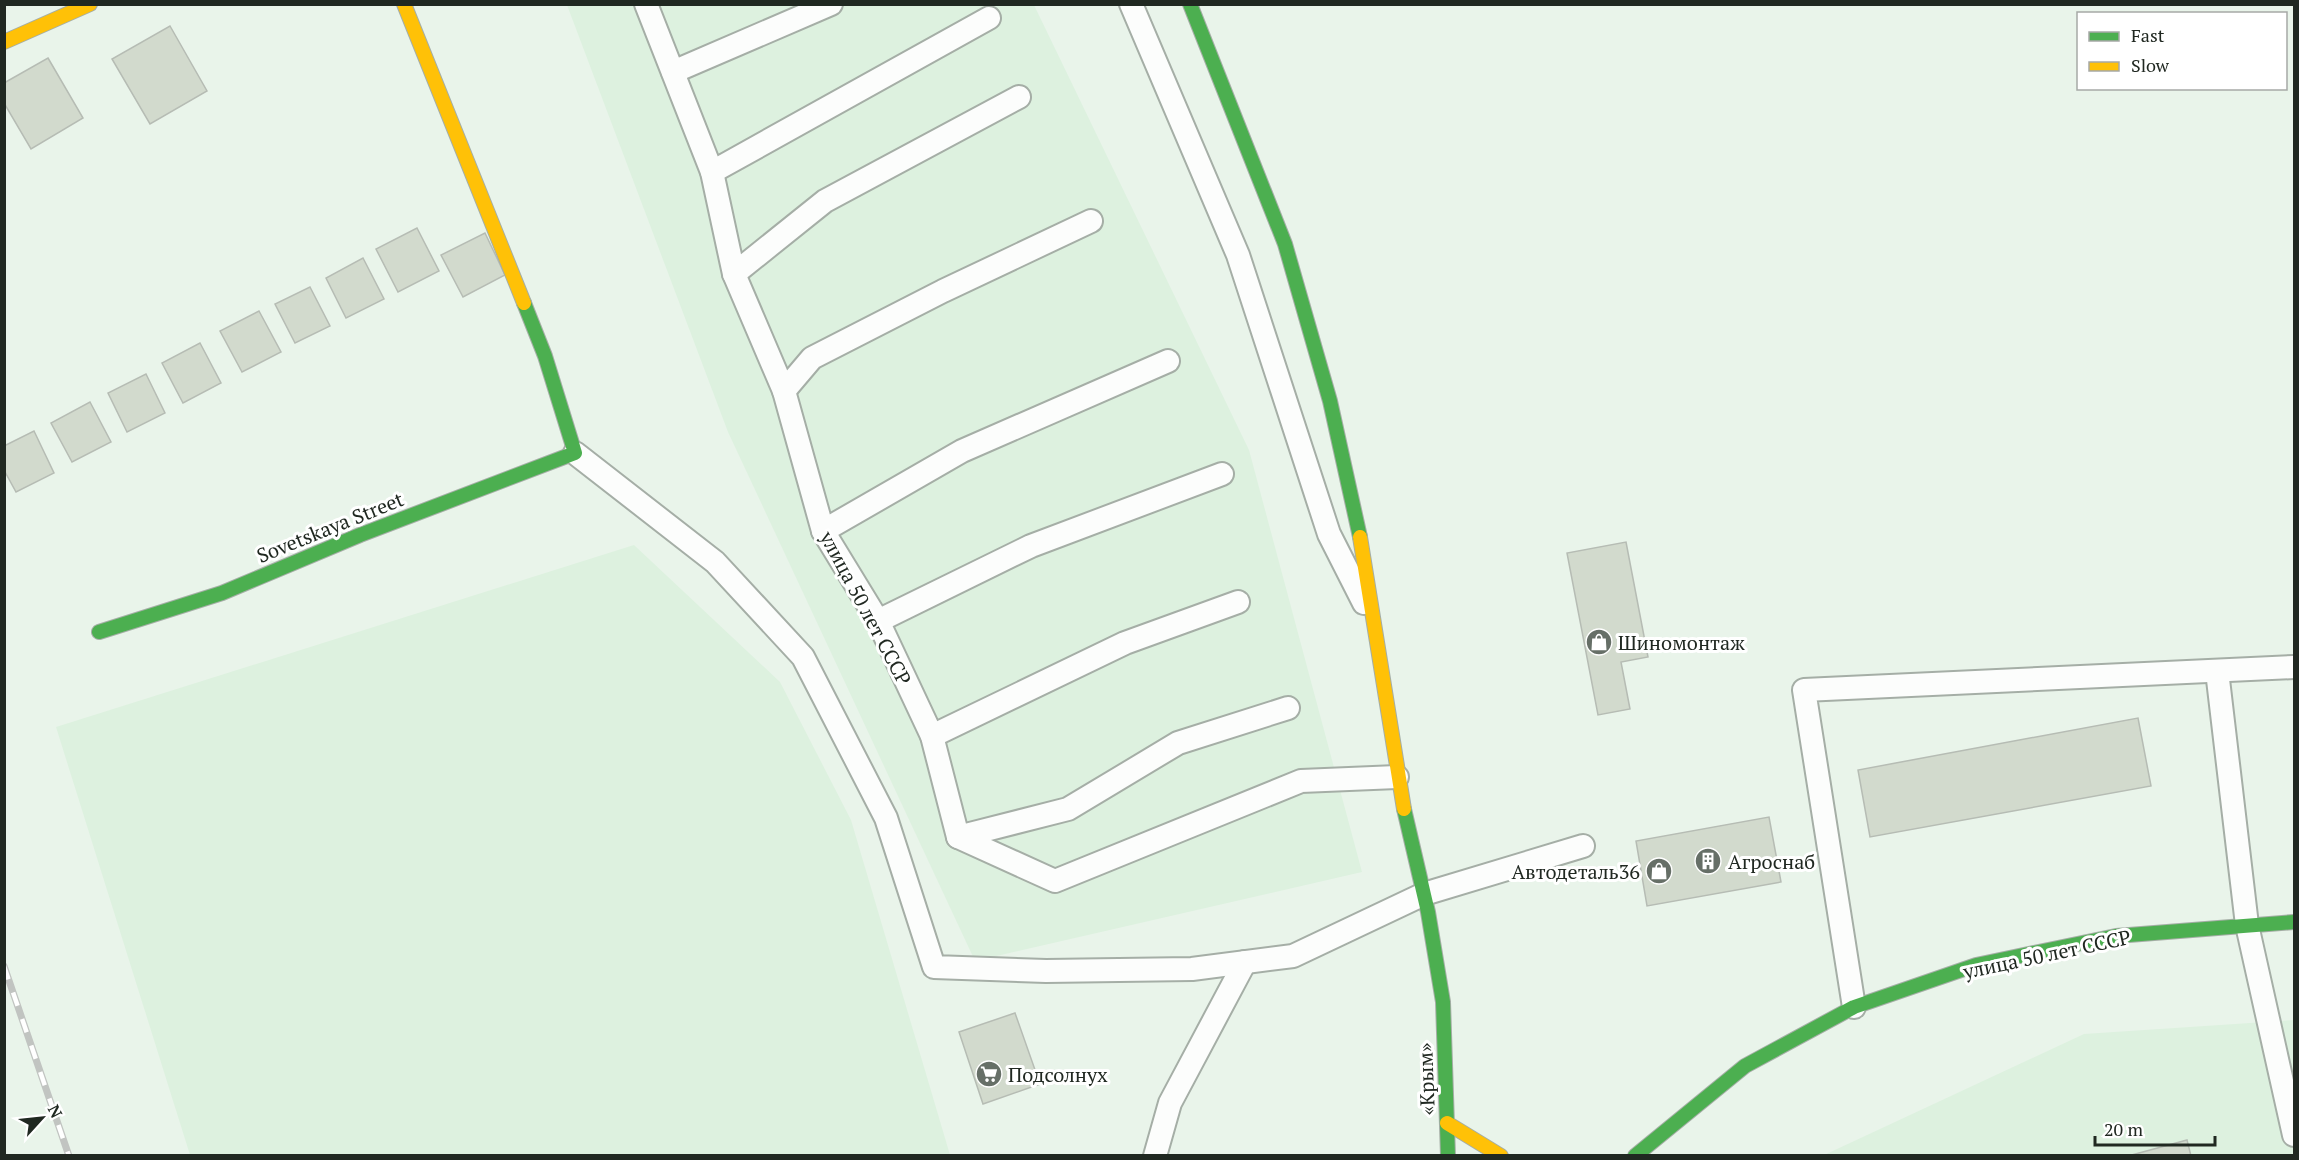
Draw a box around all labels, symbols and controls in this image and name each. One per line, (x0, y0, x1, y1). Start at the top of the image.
legend (2077, 12, 2287, 90)
text: Fast (2131, 23, 2165, 47)
text: Slow (2131, 53, 2170, 77)
street label: Sovetskaya Street (253, 485, 408, 569)
street label: улица 50 лет СССР (814, 525, 918, 690)
shop icon: Шиномонтаж (1584, 627, 1614, 657)
place label: Шиномонтаж (1618, 629, 1745, 656)
building icon: Агроснаб (1693, 846, 1723, 876)
place label: Агроснаб (1728, 848, 1815, 875)
shop icon: Автодеталь36 (1644, 856, 1674, 886)
place label: Автодеталь36 (1511, 858, 1640, 885)
street label: улица 50 лет СССР (1960, 923, 2133, 985)
street label: «Крым» (1411, 1042, 1441, 1116)
supermarket icon: Подсолнух (974, 1059, 1004, 1089)
place label: Подсолнух (1008, 1061, 1108, 1088)
north arrow (12, 1088, 72, 1148)
text: N (43, 1101, 68, 1122)
scale bar (2095, 1109, 2215, 1147)
text: 20 m (2104, 1117, 2144, 1141)

